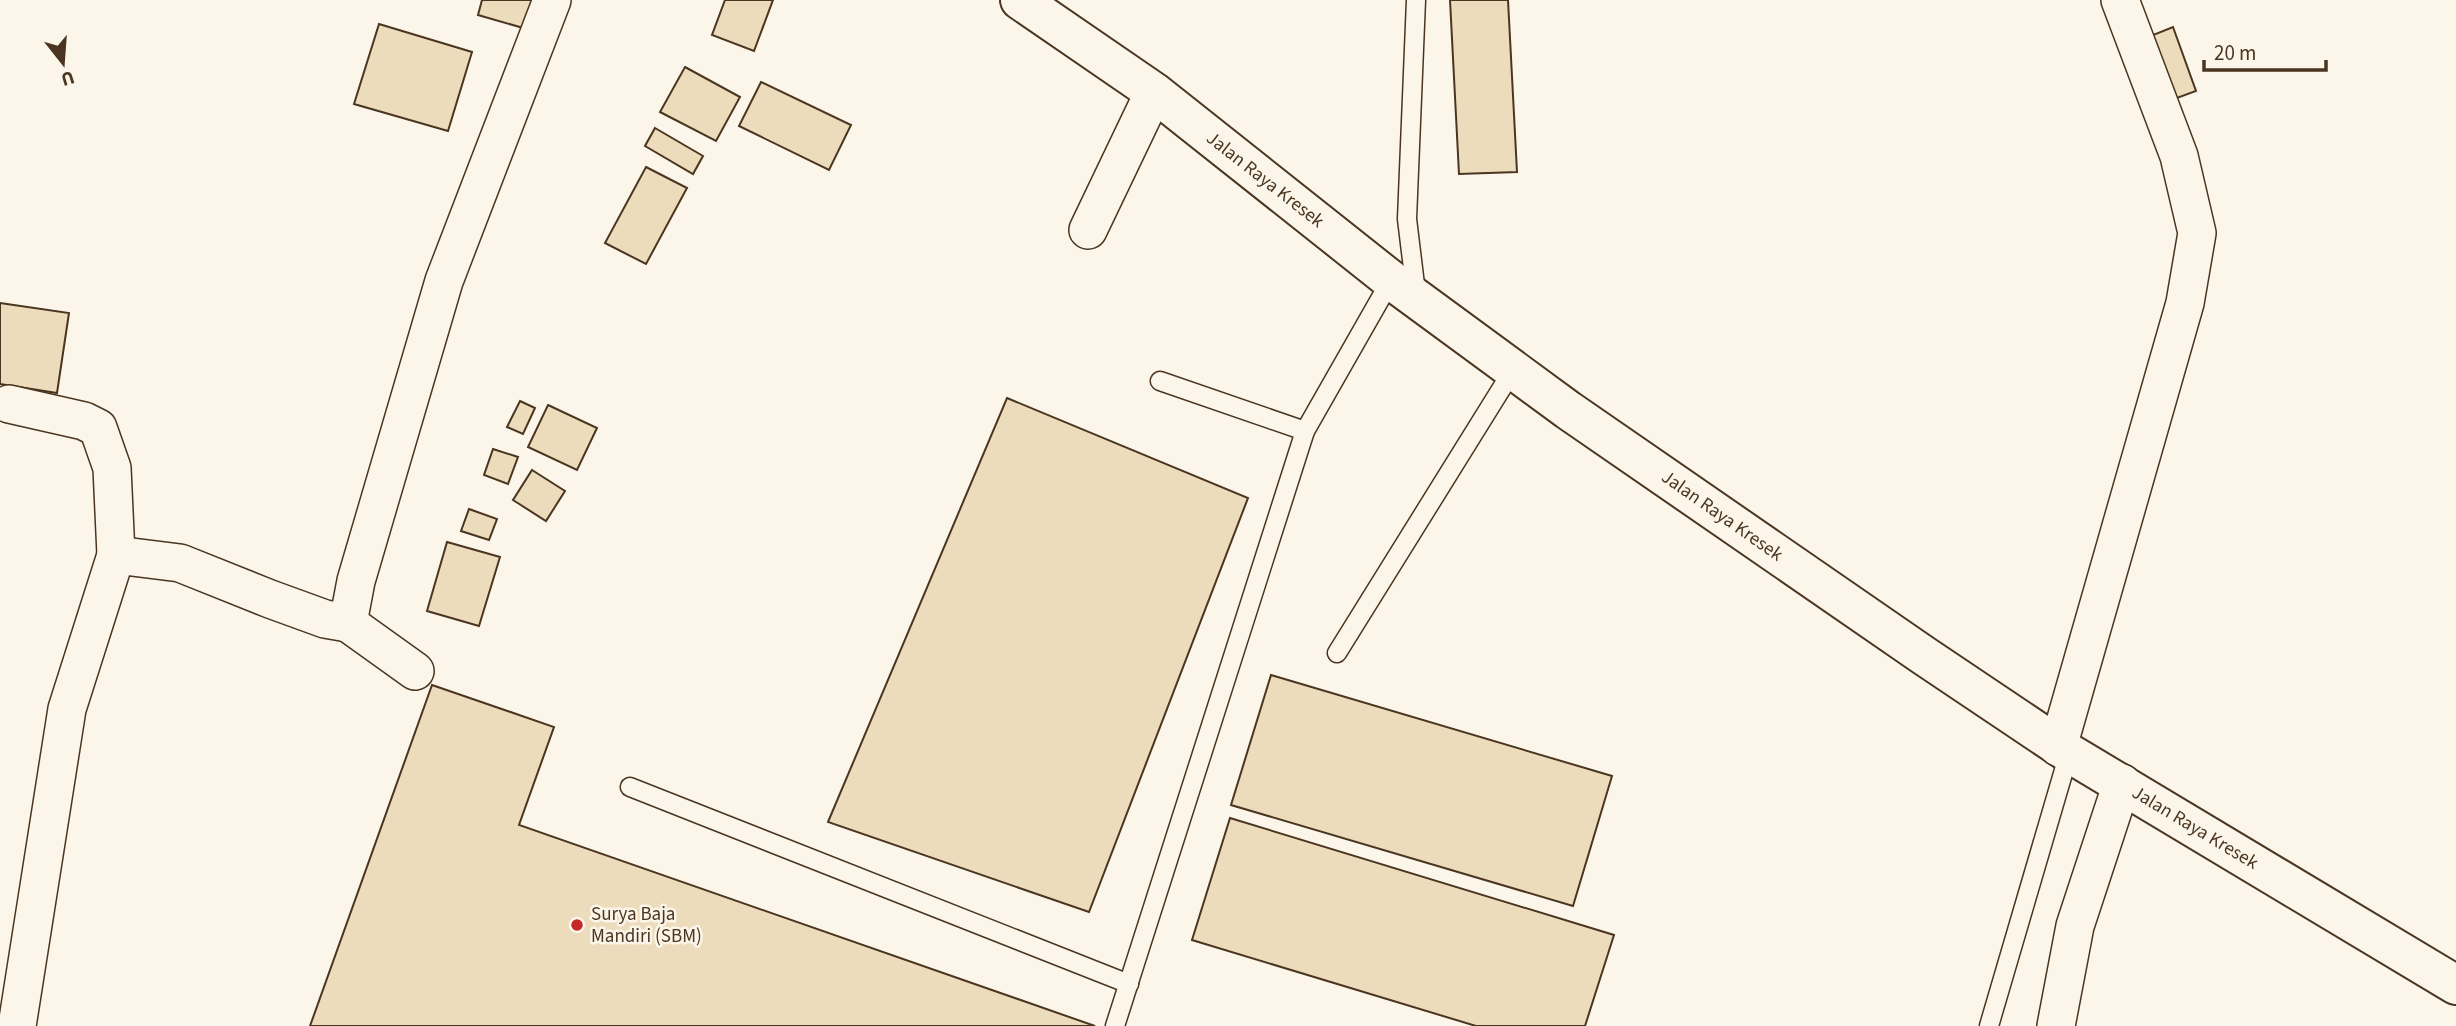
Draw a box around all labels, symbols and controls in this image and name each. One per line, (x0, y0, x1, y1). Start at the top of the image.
north arrow (28, 28, 98, 98)
scale bar (2204, 28, 2326, 72)
text: 20 m (2214, 38, 2256, 68)
text: U (58, 63, 78, 93)
street label: Jalan Raya Kresek (1200, 125, 1330, 235)
street label: Jalan Raya Kresek (1656, 464, 1789, 568)
street label: Jalan Raya Kresek (2127, 780, 2264, 877)
place label: Surya Baja Mandiri (SBM) (591, 901, 702, 950)
marker: Surya Baja Mandiri (SBM) (569, 917, 585, 933)

